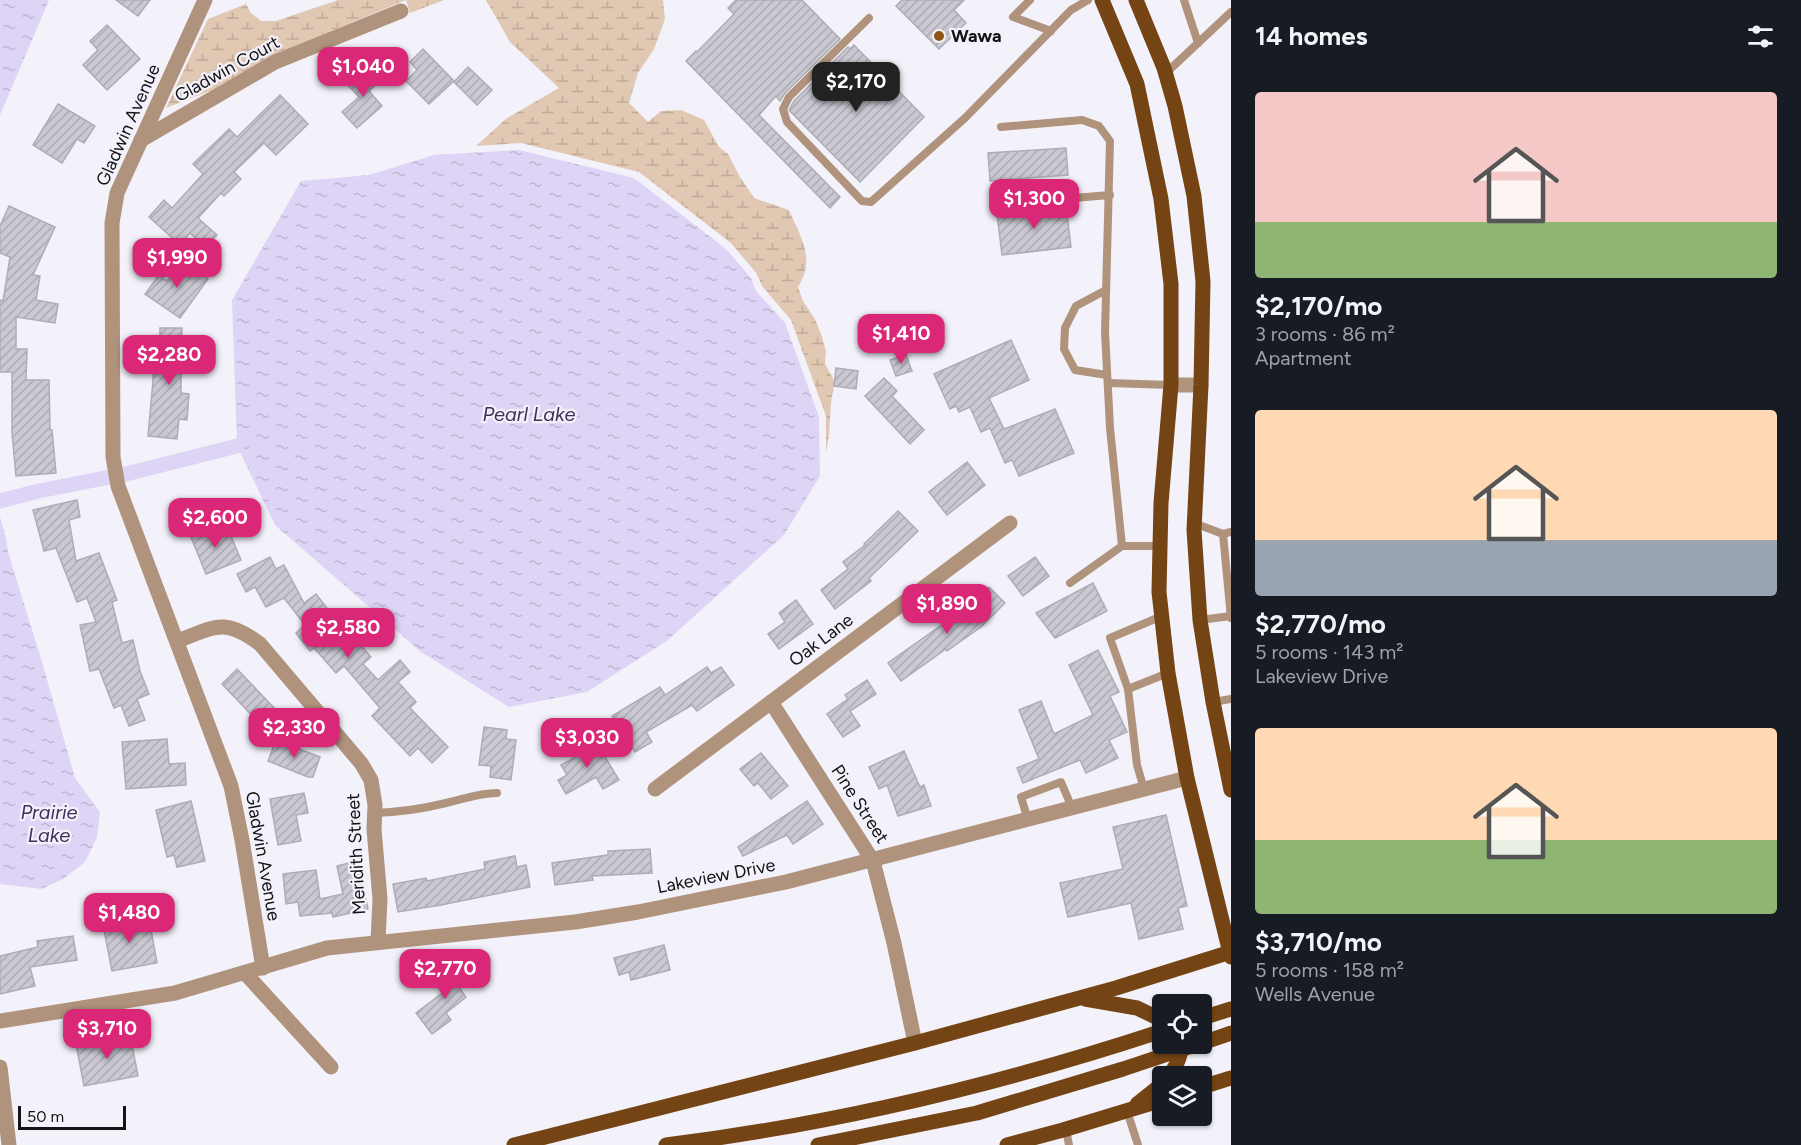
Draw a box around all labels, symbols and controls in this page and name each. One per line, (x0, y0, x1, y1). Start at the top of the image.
text: 14 homes (1255, 20, 1368, 52)
icon: filters (1744, 20, 1777, 53)
place label: Wawa (951, 25, 1002, 47)
marker: Wawa (932, 29, 946, 43)
street label: Gladwin Court (171, 31, 283, 107)
pin: $1,040 (314, 47, 412, 98)
text: $1,040 (331, 54, 395, 78)
street label: Gladwin Avenue (91, 61, 165, 189)
pin: $2,170 (807, 62, 905, 113)
text: $2,170 (826, 69, 886, 93)
icon: home (1462, 131, 1570, 239)
pin: $1,300 (985, 179, 1083, 230)
text: $1,300 (1003, 186, 1065, 210)
pin: $1,990 (128, 238, 226, 289)
text: $1,990 (147, 245, 207, 269)
text: $2,170/mo (1255, 290, 1382, 322)
pin: $1,410 (852, 314, 950, 365)
text: $1,410 (872, 321, 930, 345)
text: 3 rooms · 86 m² (1255, 322, 1395, 346)
pin: $2,280 (120, 335, 218, 386)
text: $2,280 (137, 342, 201, 366)
text: Apartment (1255, 346, 1352, 370)
water label: Pearl Lake (483, 402, 575, 426)
icon: home (1462, 449, 1570, 557)
pin: $2,600 (166, 498, 264, 549)
text: $2,600 (182, 505, 248, 529)
pin: $1,890 (898, 584, 996, 635)
text: $1,890 (916, 591, 978, 615)
pin: $2,580 (299, 608, 397, 659)
text: $2,770/mo (1255, 608, 1386, 640)
street label: Oak Lane (785, 609, 858, 671)
text: $2,580 (316, 615, 380, 639)
text: 5 rooms · 143 m² (1255, 640, 1403, 664)
text: Lakeview Drive (1255, 664, 1388, 688)
pin: $2,330 (245, 708, 343, 759)
text: $2,330 (263, 715, 326, 739)
pin: $3,030 (538, 718, 636, 769)
text: $3,030 (555, 725, 619, 749)
street label: Pine Street (826, 761, 894, 848)
icon: home (1462, 767, 1570, 875)
street label: Gladwin Avenue (241, 790, 285, 923)
street label: Meridith Street (342, 792, 370, 915)
water label: Prairie Lake (20, 800, 78, 847)
street label: Lakeview Drive (655, 854, 777, 898)
pin: $1,480 (80, 893, 178, 944)
text: $1,480 (98, 900, 160, 924)
text: $3,710/mo (1255, 926, 1382, 958)
pin: $2,770 (396, 949, 494, 1000)
text: $2,770 (414, 956, 477, 980)
text: 5 rooms · 158 m² (1255, 958, 1404, 982)
text: Wells Avenue (1255, 982, 1375, 1006)
map controls (1152, 994, 1212, 1126)
button: locate (1152, 994, 1212, 1054)
pin: $3,710 (58, 1009, 156, 1060)
text: $3,710 (77, 1016, 137, 1040)
button: layers (1152, 1066, 1212, 1126)
scale bar (18, 1103, 126, 1130)
text: 50 m (27, 1107, 64, 1126)

